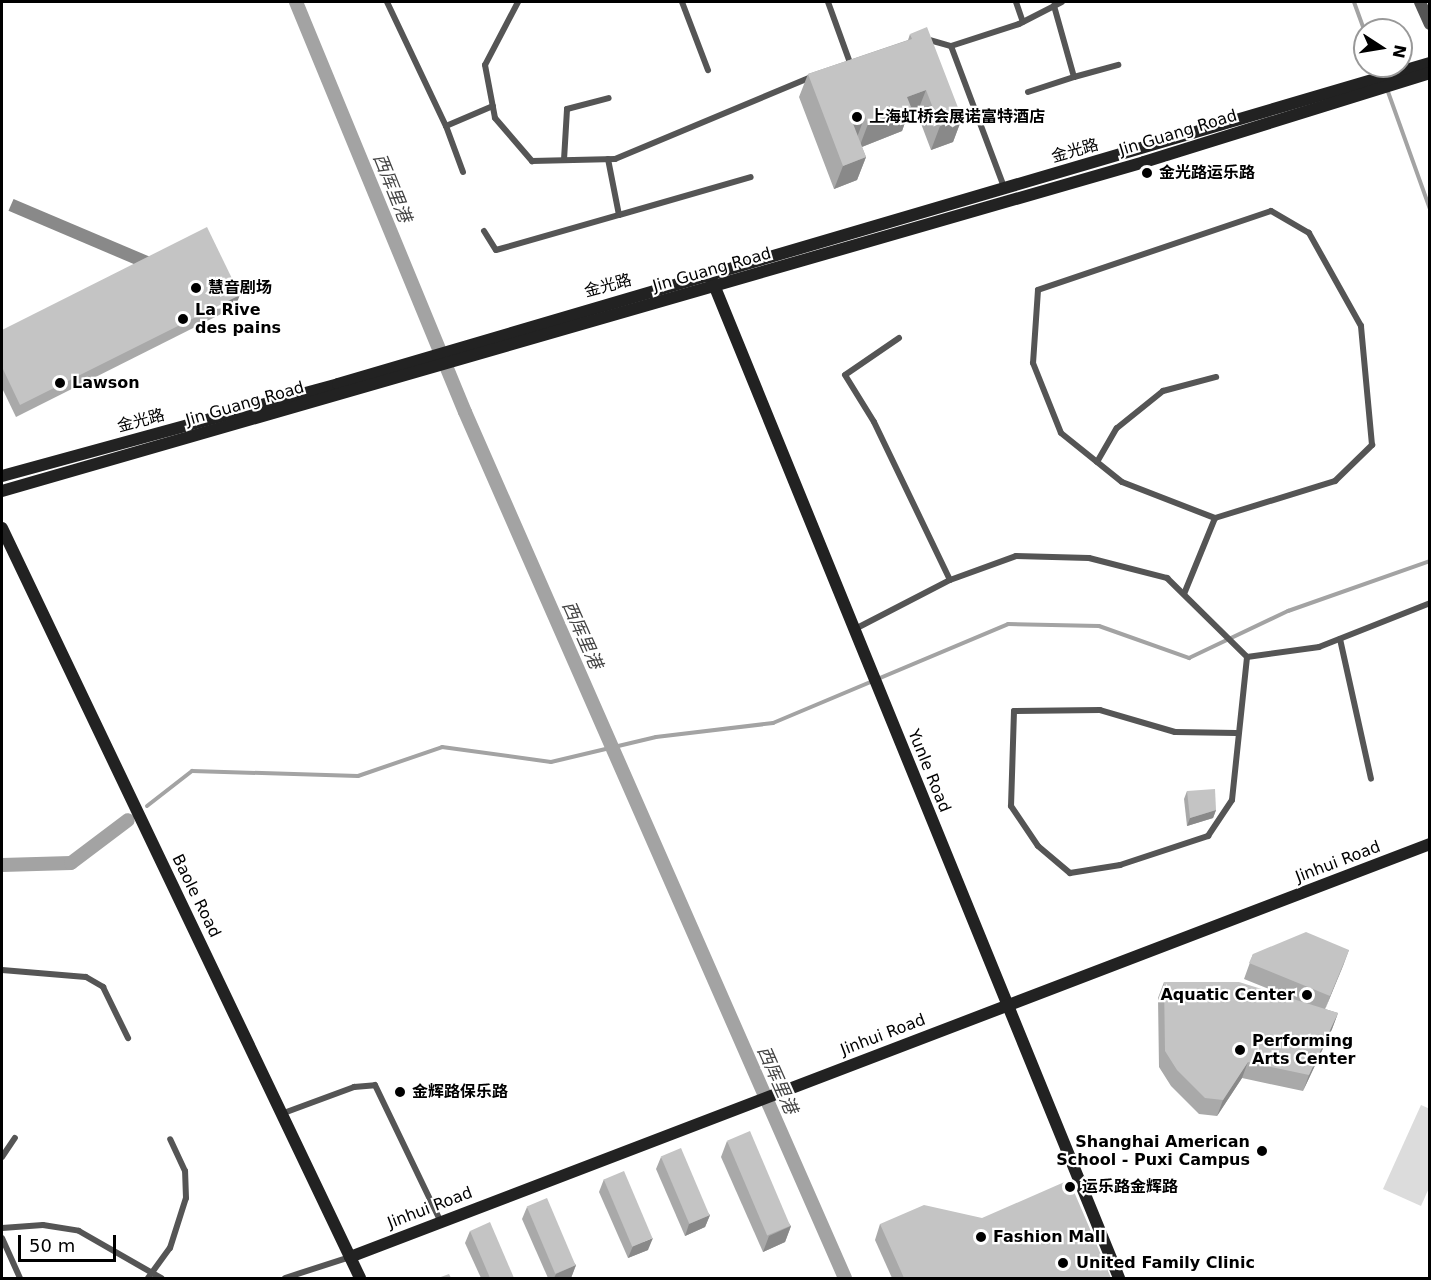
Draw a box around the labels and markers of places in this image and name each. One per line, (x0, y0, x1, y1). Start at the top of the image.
place label: 上海虹桥会展诺富特酒店 (869, 107, 1045, 127)
marker: 上海虹桥会展诺富特酒店 (850, 110, 864, 124)
place label: 金光路运乐路 (1159, 163, 1255, 183)
marker: 金光路运乐路 (1140, 166, 1154, 180)
place label: 慧音剧场 (208, 278, 272, 298)
marker: 慧音剧场 (189, 281, 203, 295)
place label: La Rive des pains (195, 300, 281, 338)
marker: La Rive des pains (176, 312, 190, 326)
place label: Lawson (72, 373, 140, 393)
marker: Lawson (53, 376, 67, 390)
place label: Aquatic Center (1160, 985, 1295, 1005)
marker: Aquatic Center (1300, 988, 1314, 1002)
place label: Performing Arts Center (1252, 1031, 1355, 1069)
marker: Performing Arts Center (1233, 1043, 1247, 1057)
place label: 金辉路保乐路 (412, 1082, 508, 1102)
marker: 金辉路保乐路 (393, 1085, 407, 1099)
place label: Shanghai American School - Puxi Campus (1056, 1132, 1250, 1170)
marker: Shanghai American School - Puxi Campus (1255, 1144, 1269, 1158)
place label: 运乐路金辉路 (1082, 1177, 1178, 1197)
marker: 运乐路金辉路 (1063, 1180, 1077, 1194)
place label: Fashion Mall (993, 1227, 1106, 1247)
marker: Fashion Mall (974, 1230, 988, 1244)
place label: United Family Clinic (1076, 1253, 1255, 1273)
marker: United Family Clinic (1054, 1254, 1072, 1272)

